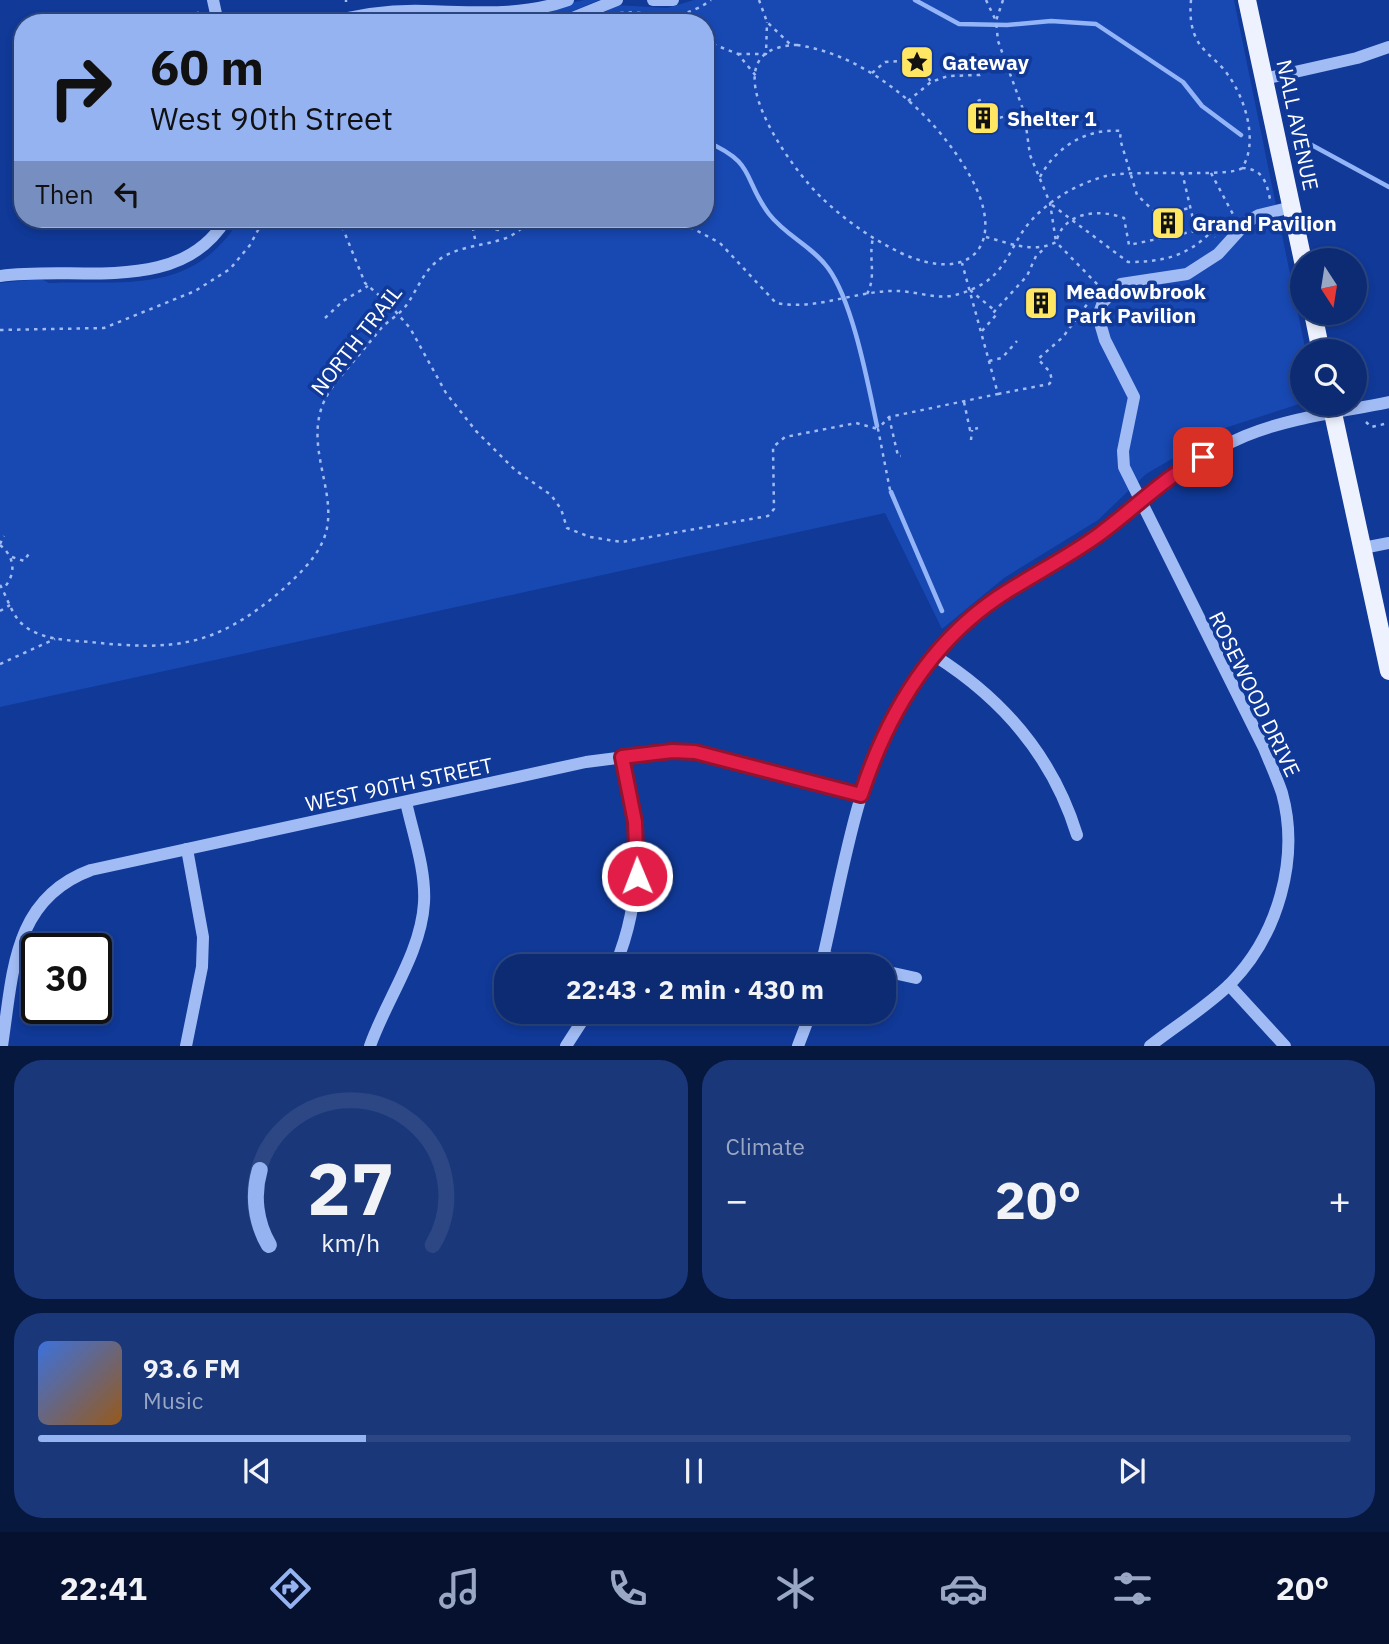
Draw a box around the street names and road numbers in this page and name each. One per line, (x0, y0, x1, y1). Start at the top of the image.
street label: NALL AVENUE (1270, 57, 1326, 193)
street label: NORTH TRAIL (304, 279, 408, 401)
street label: ROSEWOOD DRIVE (1203, 607, 1307, 781)
street label: WEST 90TH STREET (303, 750, 495, 818)

